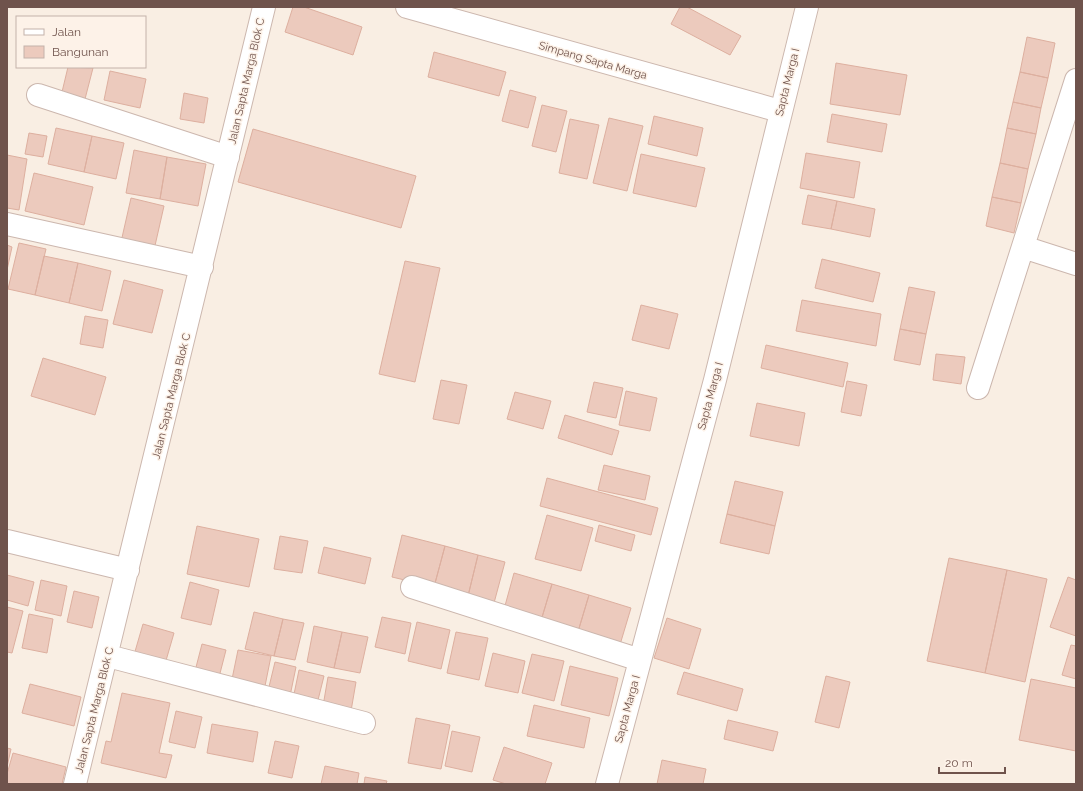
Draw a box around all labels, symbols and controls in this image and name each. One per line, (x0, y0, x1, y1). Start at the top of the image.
legend (16, 16, 146, 68)
street label: Jalan Sapta Marga Blok C (226, 16, 267, 146)
text: Jalan (52, 25, 81, 39)
street label: Simpang Sapta Marga (537, 39, 648, 82)
text: Bangunan (52, 45, 109, 59)
street label: Sapta Marga I (773, 47, 802, 117)
street label: Jalan Sapta Marga Blok C (150, 331, 194, 460)
street label: Sapta Marga I (695, 361, 726, 431)
street label: Jalan Sapta Marga Blok C (73, 645, 117, 774)
street label: Sapta Marga I (612, 674, 643, 744)
scale bar (939, 749, 1005, 775)
text: 20 m (945, 756, 973, 770)

